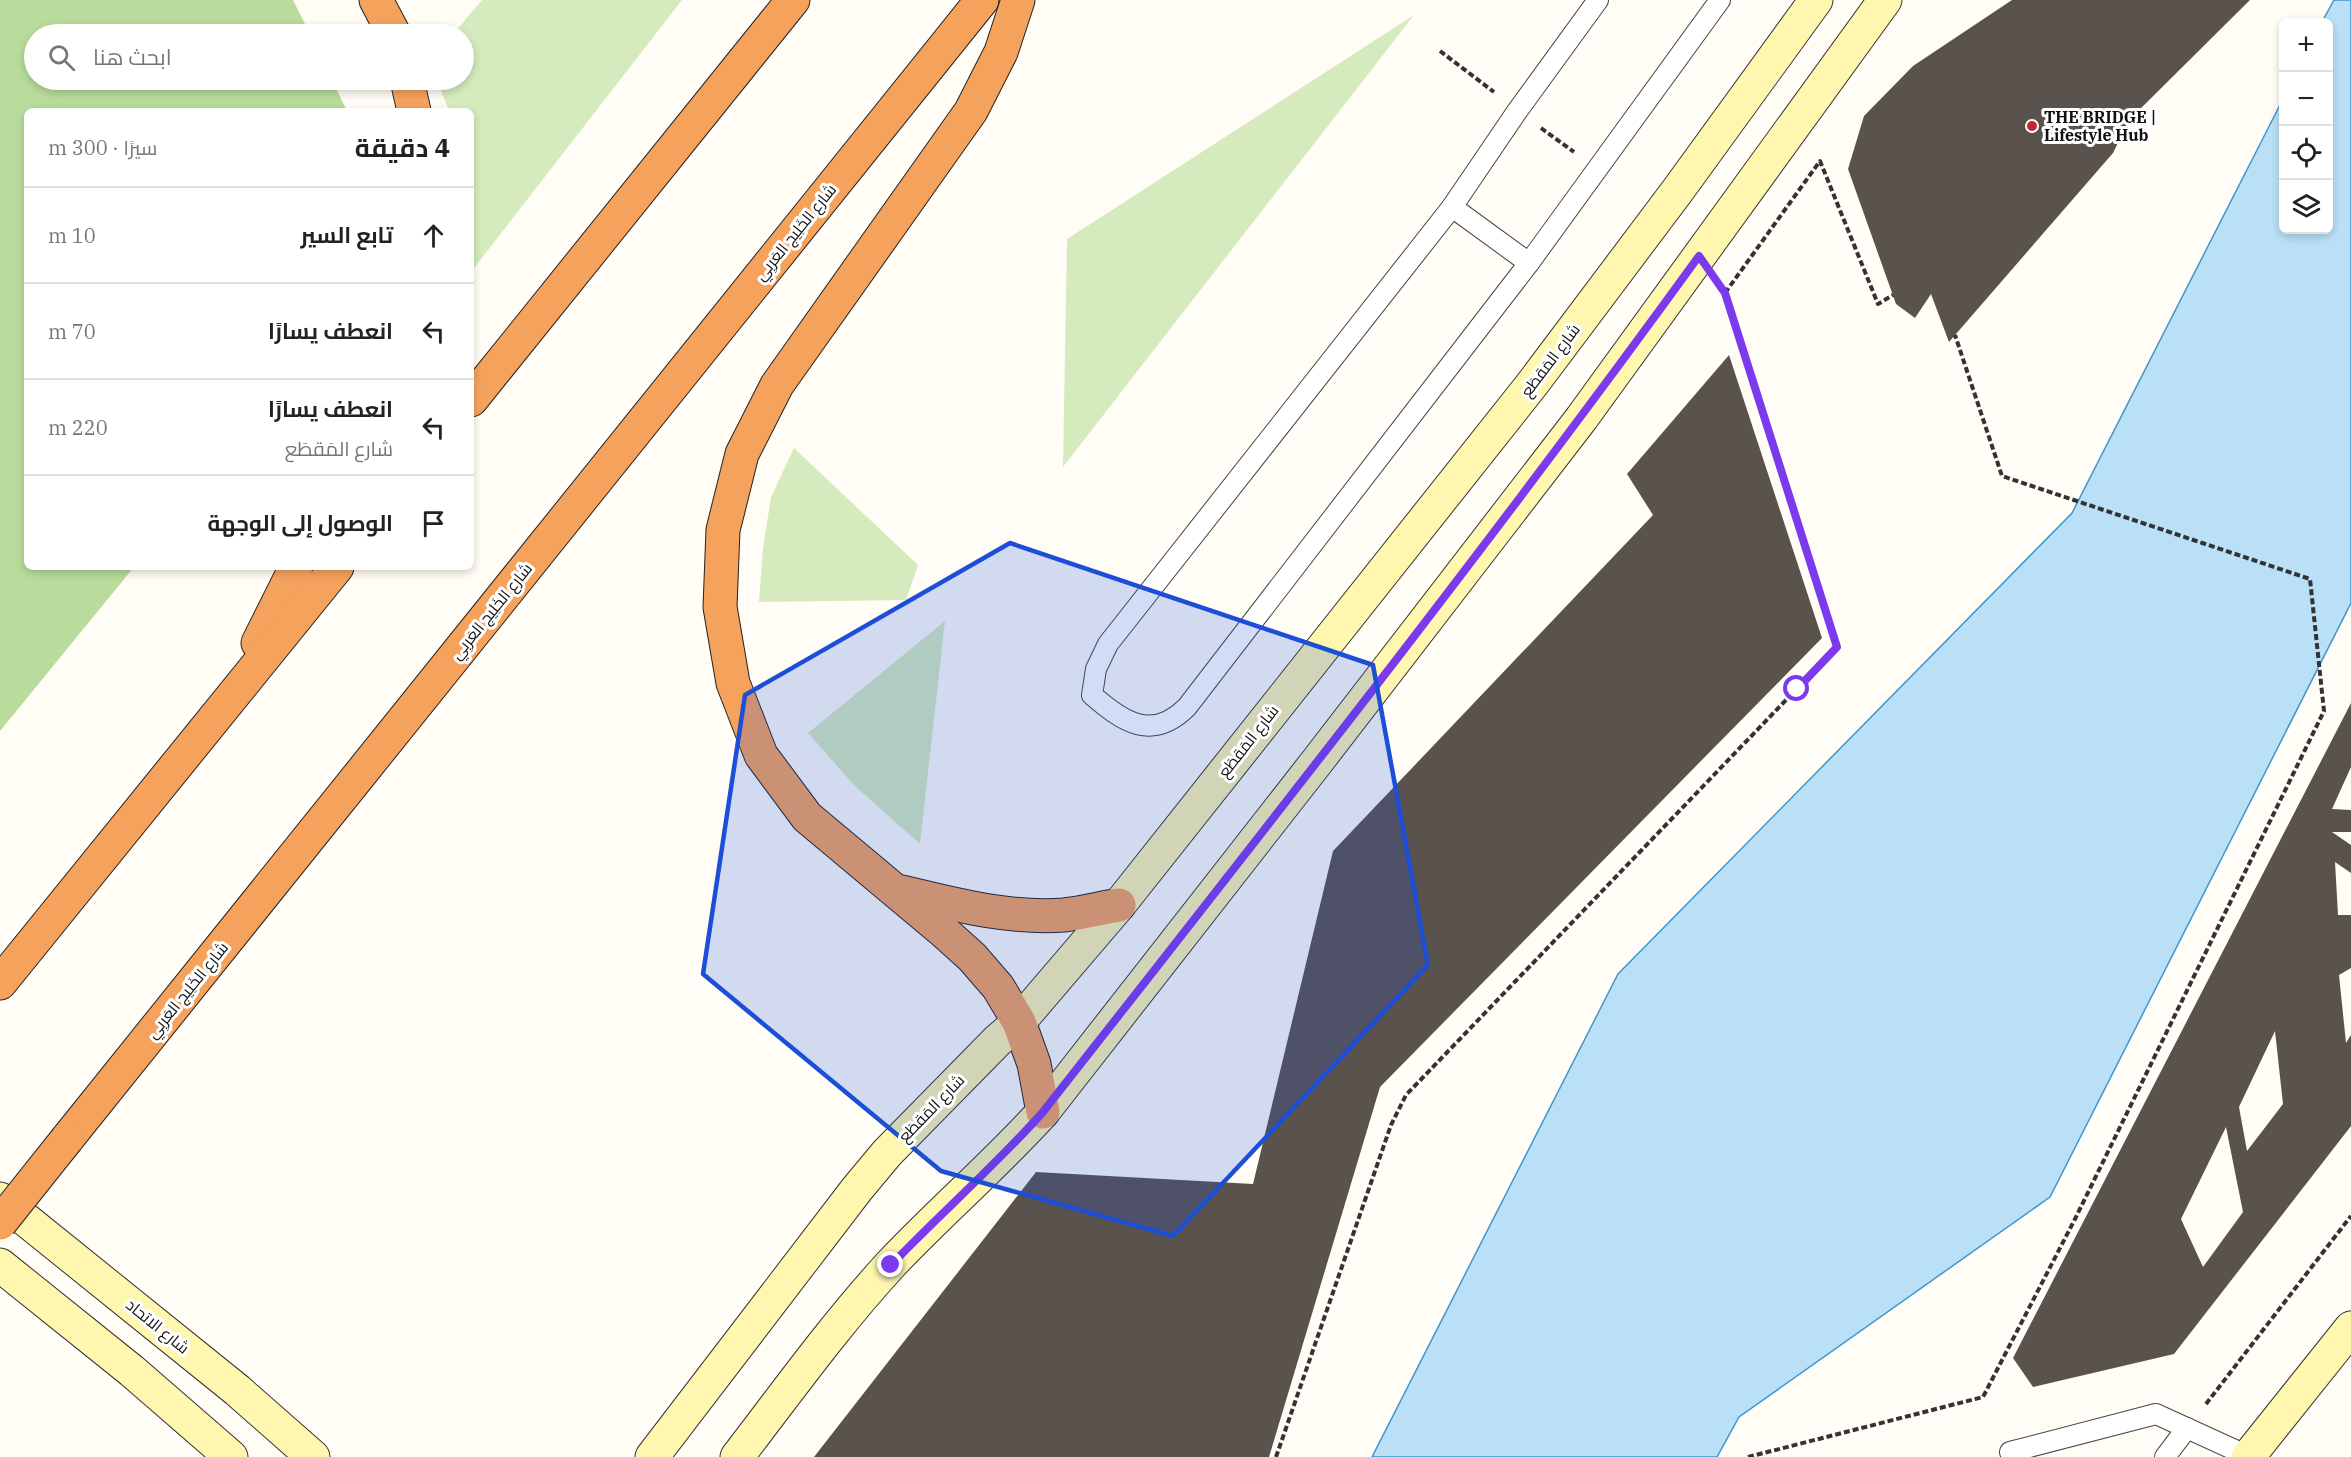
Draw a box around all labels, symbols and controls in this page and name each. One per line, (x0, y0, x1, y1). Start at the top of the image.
map controls (2279, 18, 2333, 234)
button: + (2279, 18, 2333, 72)
search box (24, 24, 474, 90)
icon: search (45, 41, 78, 74)
text: ابحث هنا (93, 42, 172, 71)
button: − (2279, 72, 2333, 126)
place label: THE BRIDGE | Lifestyle Hub (2044, 107, 2156, 145)
marker: THE BRIDGE | Lifestyle Hub (2025, 119, 2039, 133)
button: locate (2279, 126, 2333, 180)
text: 4 دقيقة (355, 130, 450, 164)
text: سيرًا · 300 m (48, 134, 157, 161)
street label: شارع الخَلِيج العَربِي (750, 180, 843, 287)
button: layers (2279, 180, 2333, 234)
icon: ahead (417, 219, 450, 252)
text: تابع السير (300, 220, 393, 249)
text: 10 m (48, 222, 96, 249)
icon: left (417, 315, 450, 348)
text: انعطف يسارًا (268, 316, 393, 345)
text: 70 m (48, 318, 96, 345)
street label: شارع المَقطَع (1516, 319, 1586, 402)
text: انعطف يسارًا (268, 394, 393, 423)
icon: left (417, 411, 450, 444)
text: 220 m (48, 414, 108, 441)
text: شارع المَقطَع (285, 435, 393, 462)
icon: arrive (417, 507, 450, 540)
text: الوصول إلى الوجهة (208, 508, 393, 537)
street label: شارع الخَلِيج العَربِي (446, 559, 539, 666)
route start (1783, 675, 1809, 701)
street label: شارع المَقطَع (1213, 701, 1284, 782)
street label: شارع الخَلِيج العَربِي (142, 938, 235, 1045)
street label: شارع المَقطَع (894, 1070, 970, 1147)
route end (877, 1251, 903, 1277)
street label: شارع الاتحاد (121, 1294, 194, 1359)

